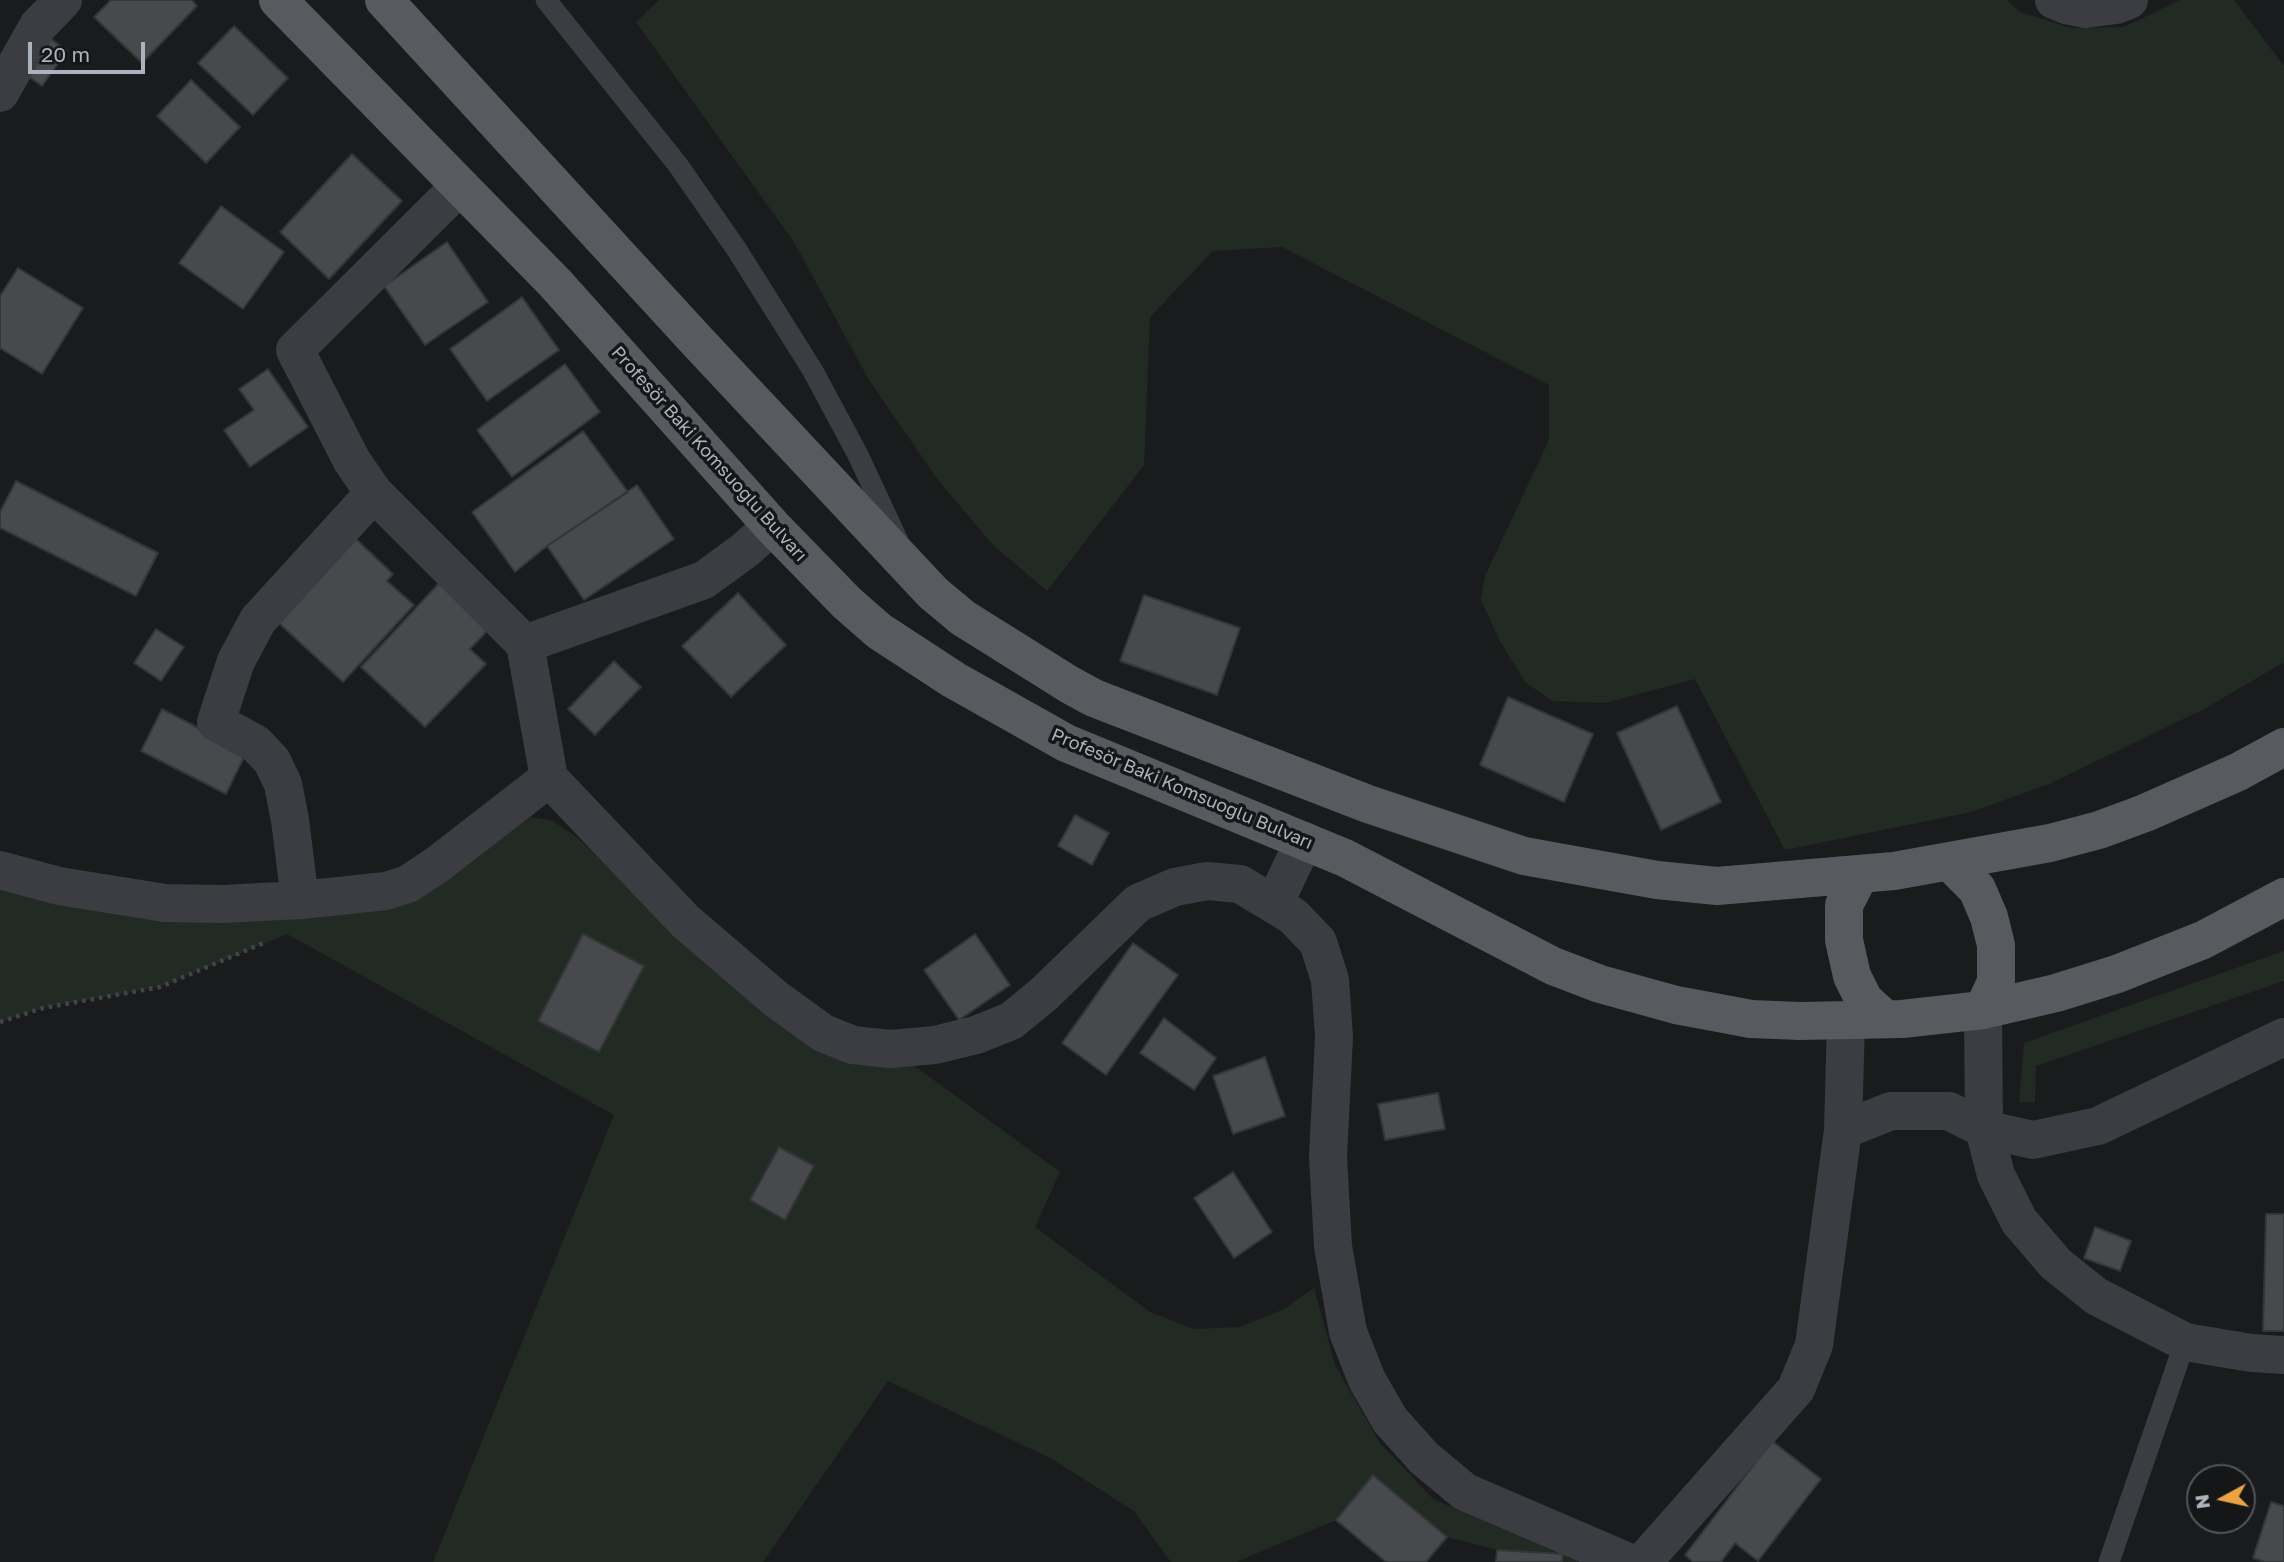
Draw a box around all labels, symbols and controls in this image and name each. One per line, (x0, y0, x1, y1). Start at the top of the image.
scale bar (32, 28, 149, 72)
text: 20 m (41, 41, 90, 67)
street label: Profesör Baki Komsuoğlu Bulvarı (607, 342, 811, 566)
street label: Profesör Baki Komsuoğlu Bulvarı (1048, 724, 1316, 854)
north arrow (2186, 1464, 2256, 1534)
text: N (2189, 1493, 2214, 1510)

